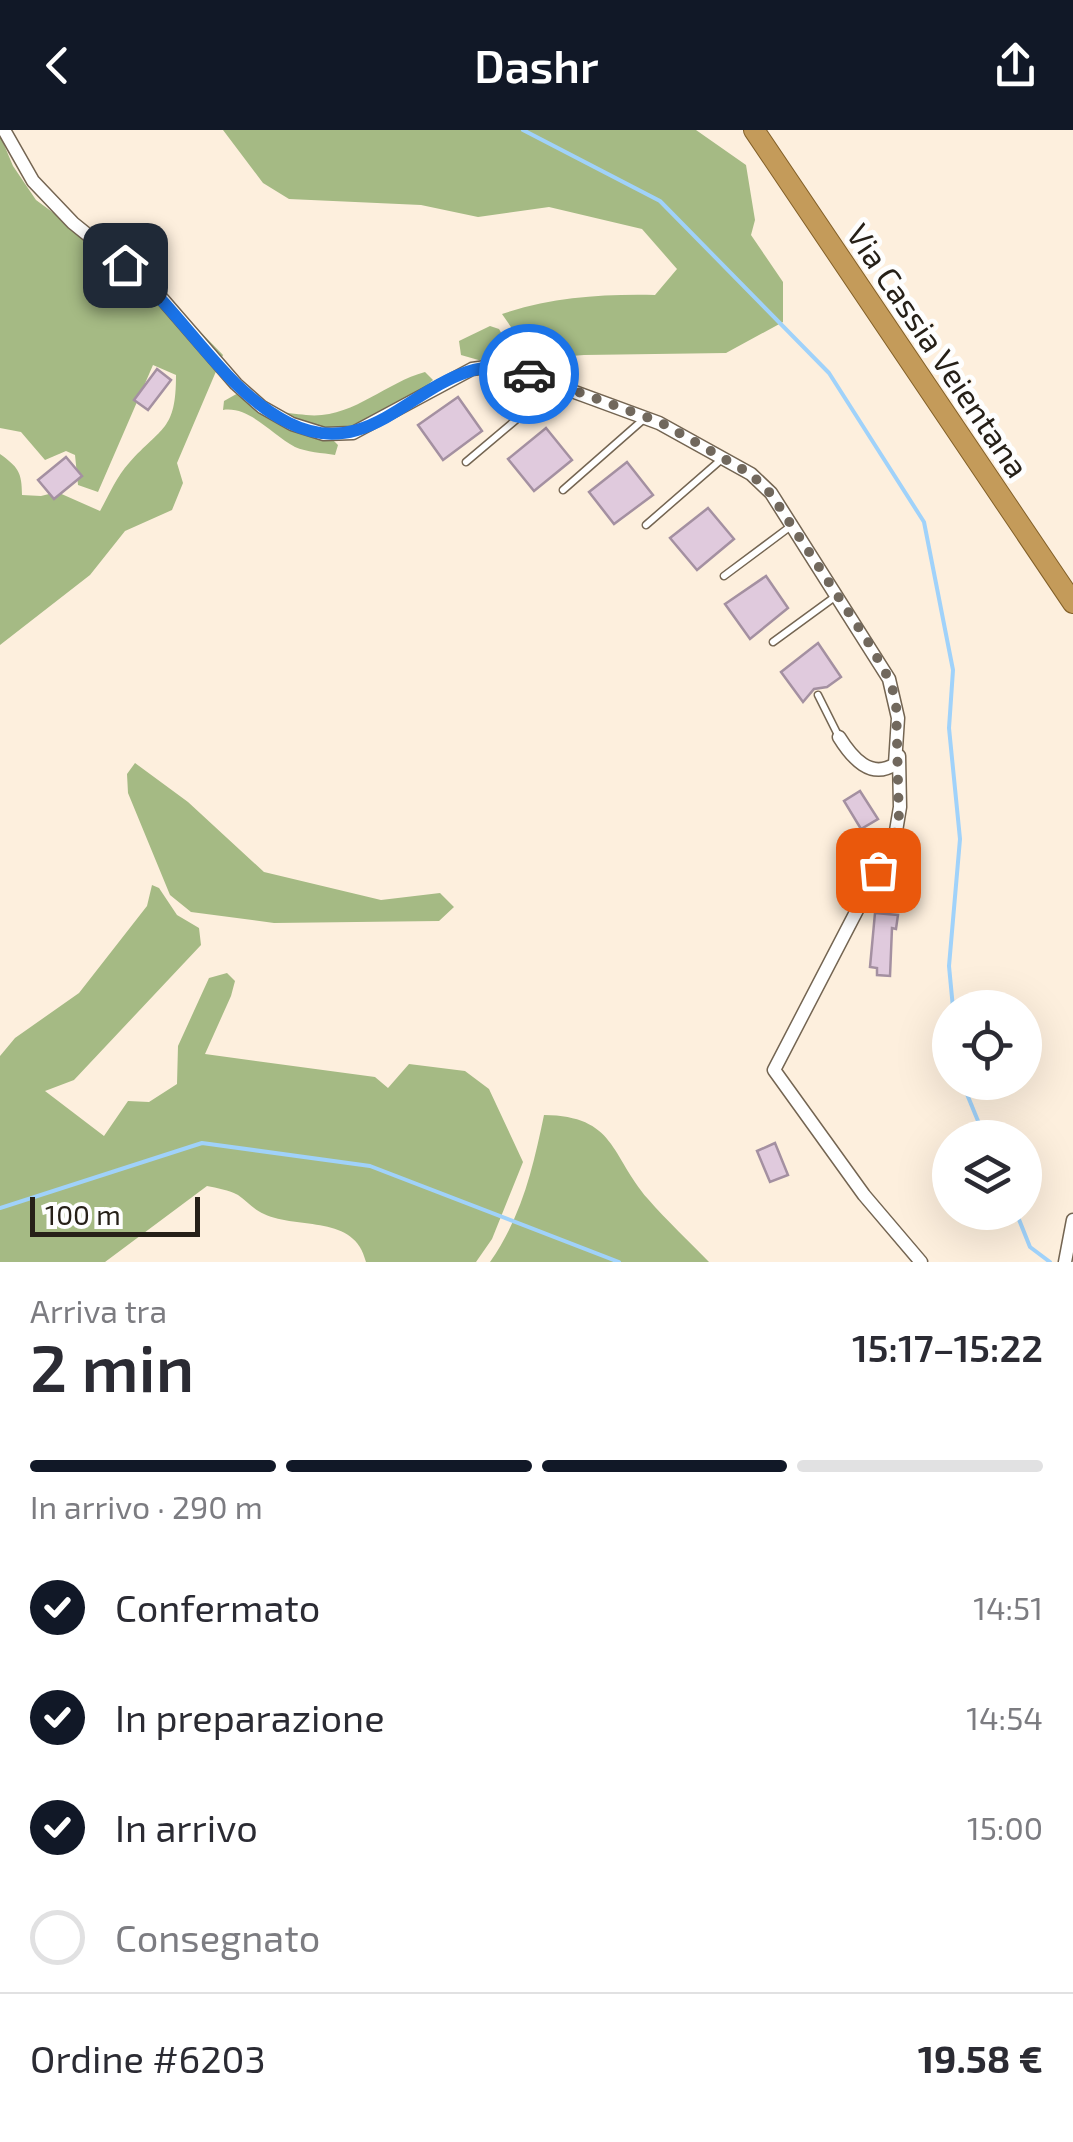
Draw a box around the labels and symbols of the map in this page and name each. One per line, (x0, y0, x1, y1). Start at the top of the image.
street label: Via Cassia Veientana (840, 216, 1038, 484)
pin (83, 223, 168, 308)
courier (479, 324, 579, 424)
pin (836, 828, 921, 913)
scale bar (30, 1192, 200, 1236)

